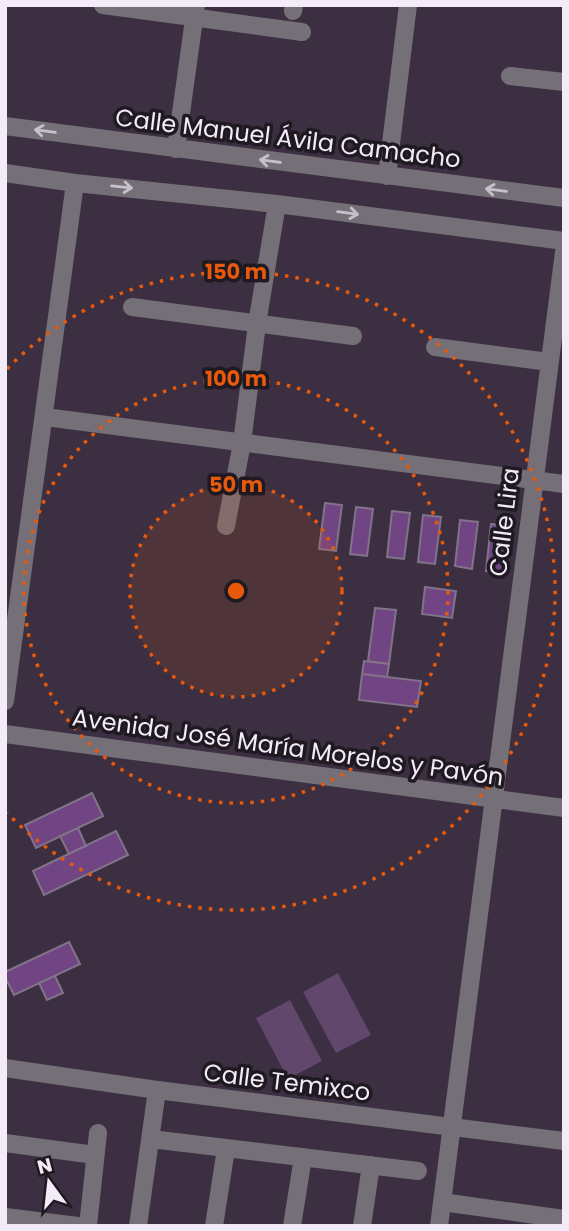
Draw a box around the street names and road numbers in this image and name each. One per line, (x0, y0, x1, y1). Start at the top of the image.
street label: Calle Manuel Ávila Camacho (113, 100, 463, 176)
street label: Calle Lira (481, 466, 527, 578)
street label: Avenida José María Morelos y Pavón (70, 700, 506, 794)
street label: Calle Temixco (202, 1055, 372, 1109)

